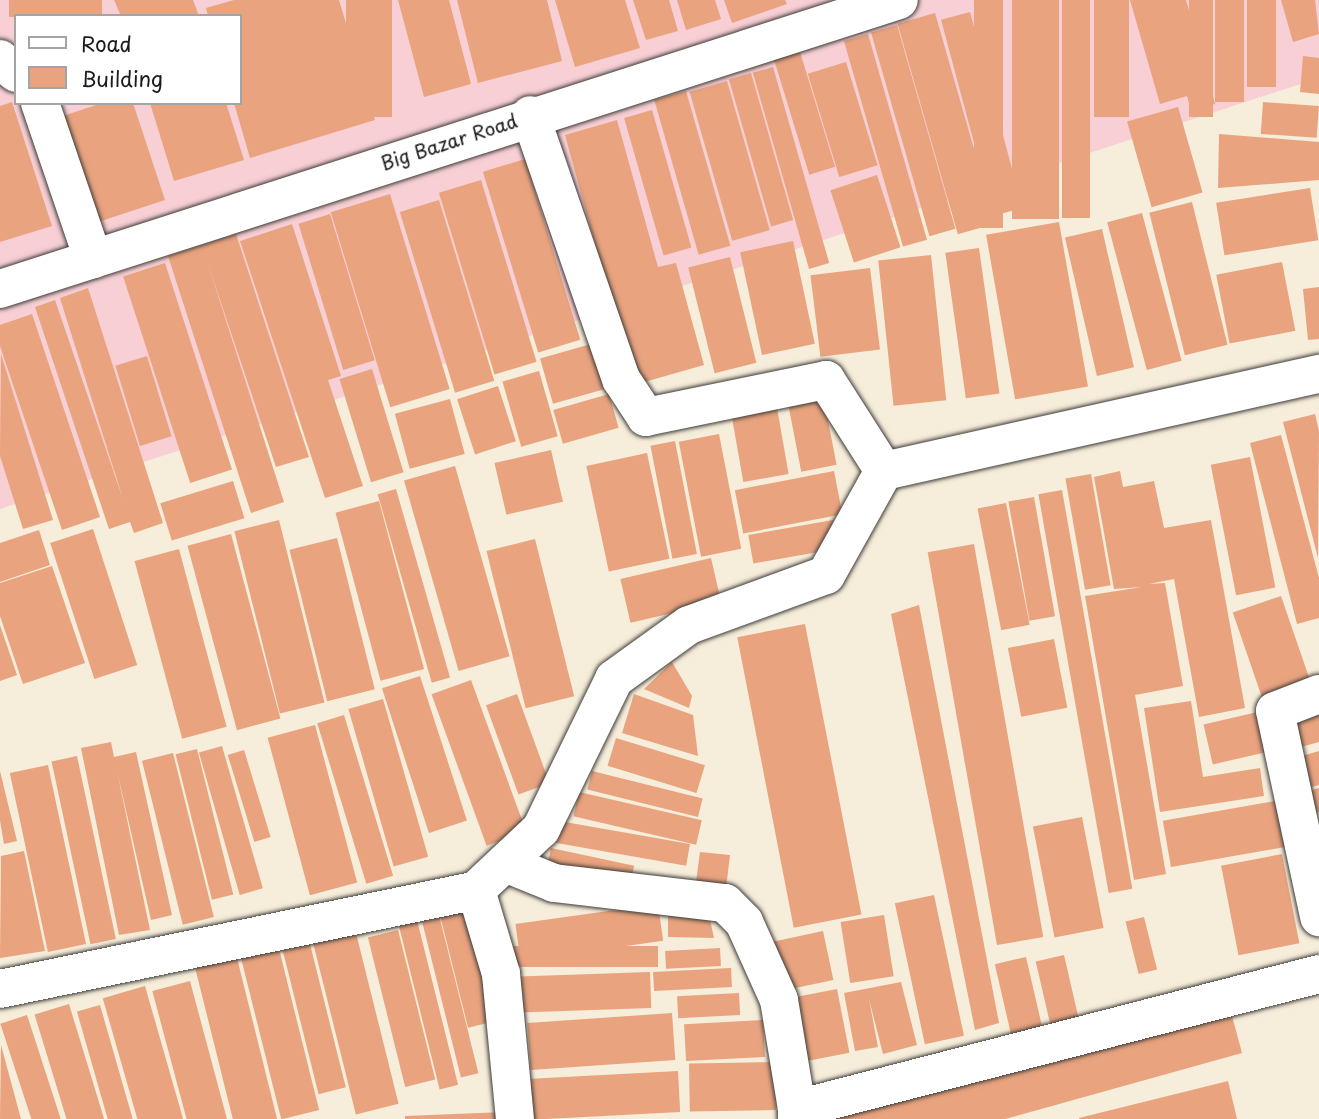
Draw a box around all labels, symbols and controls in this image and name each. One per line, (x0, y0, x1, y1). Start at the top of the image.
legend (14, 14, 242, 105)
text: Road (81, 27, 132, 59)
text: Building (81, 62, 163, 94)
street label: Big Bazar Road (378, 109, 520, 175)

